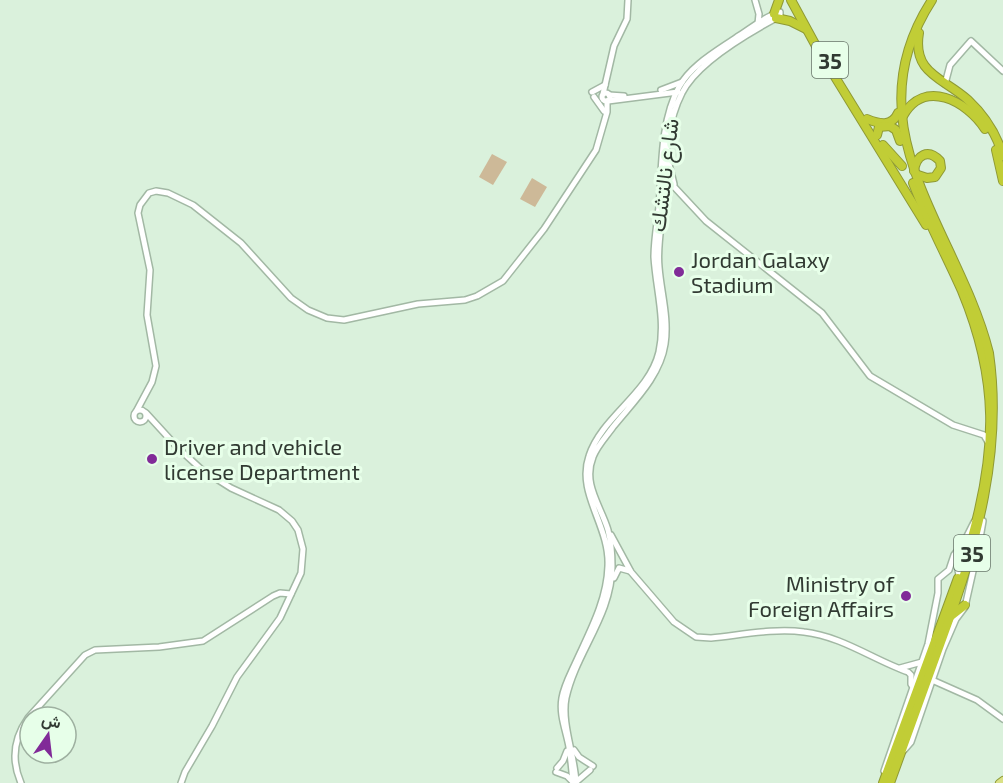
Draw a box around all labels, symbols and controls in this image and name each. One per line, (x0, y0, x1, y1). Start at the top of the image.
road number: 35 (812, 42, 848, 78)
street label: شارع نالتشك (643, 117, 686, 234)
place label: Jordan Galaxy Stadium (691, 246, 830, 297)
marker: Jordan Galaxy Stadium (672, 265, 686, 279)
place label: Driver and vehicle license Department (164, 433, 360, 484)
marker: Driver and vehicle license Department (145, 452, 159, 466)
road number: 35 (954, 535, 990, 571)
place label: Ministry of Foreign Affairs (748, 570, 895, 621)
marker: Ministry of Foreign Affairs (899, 589, 913, 603)
north arrow (18, 705, 78, 765)
text: ش (40, 708, 63, 732)

